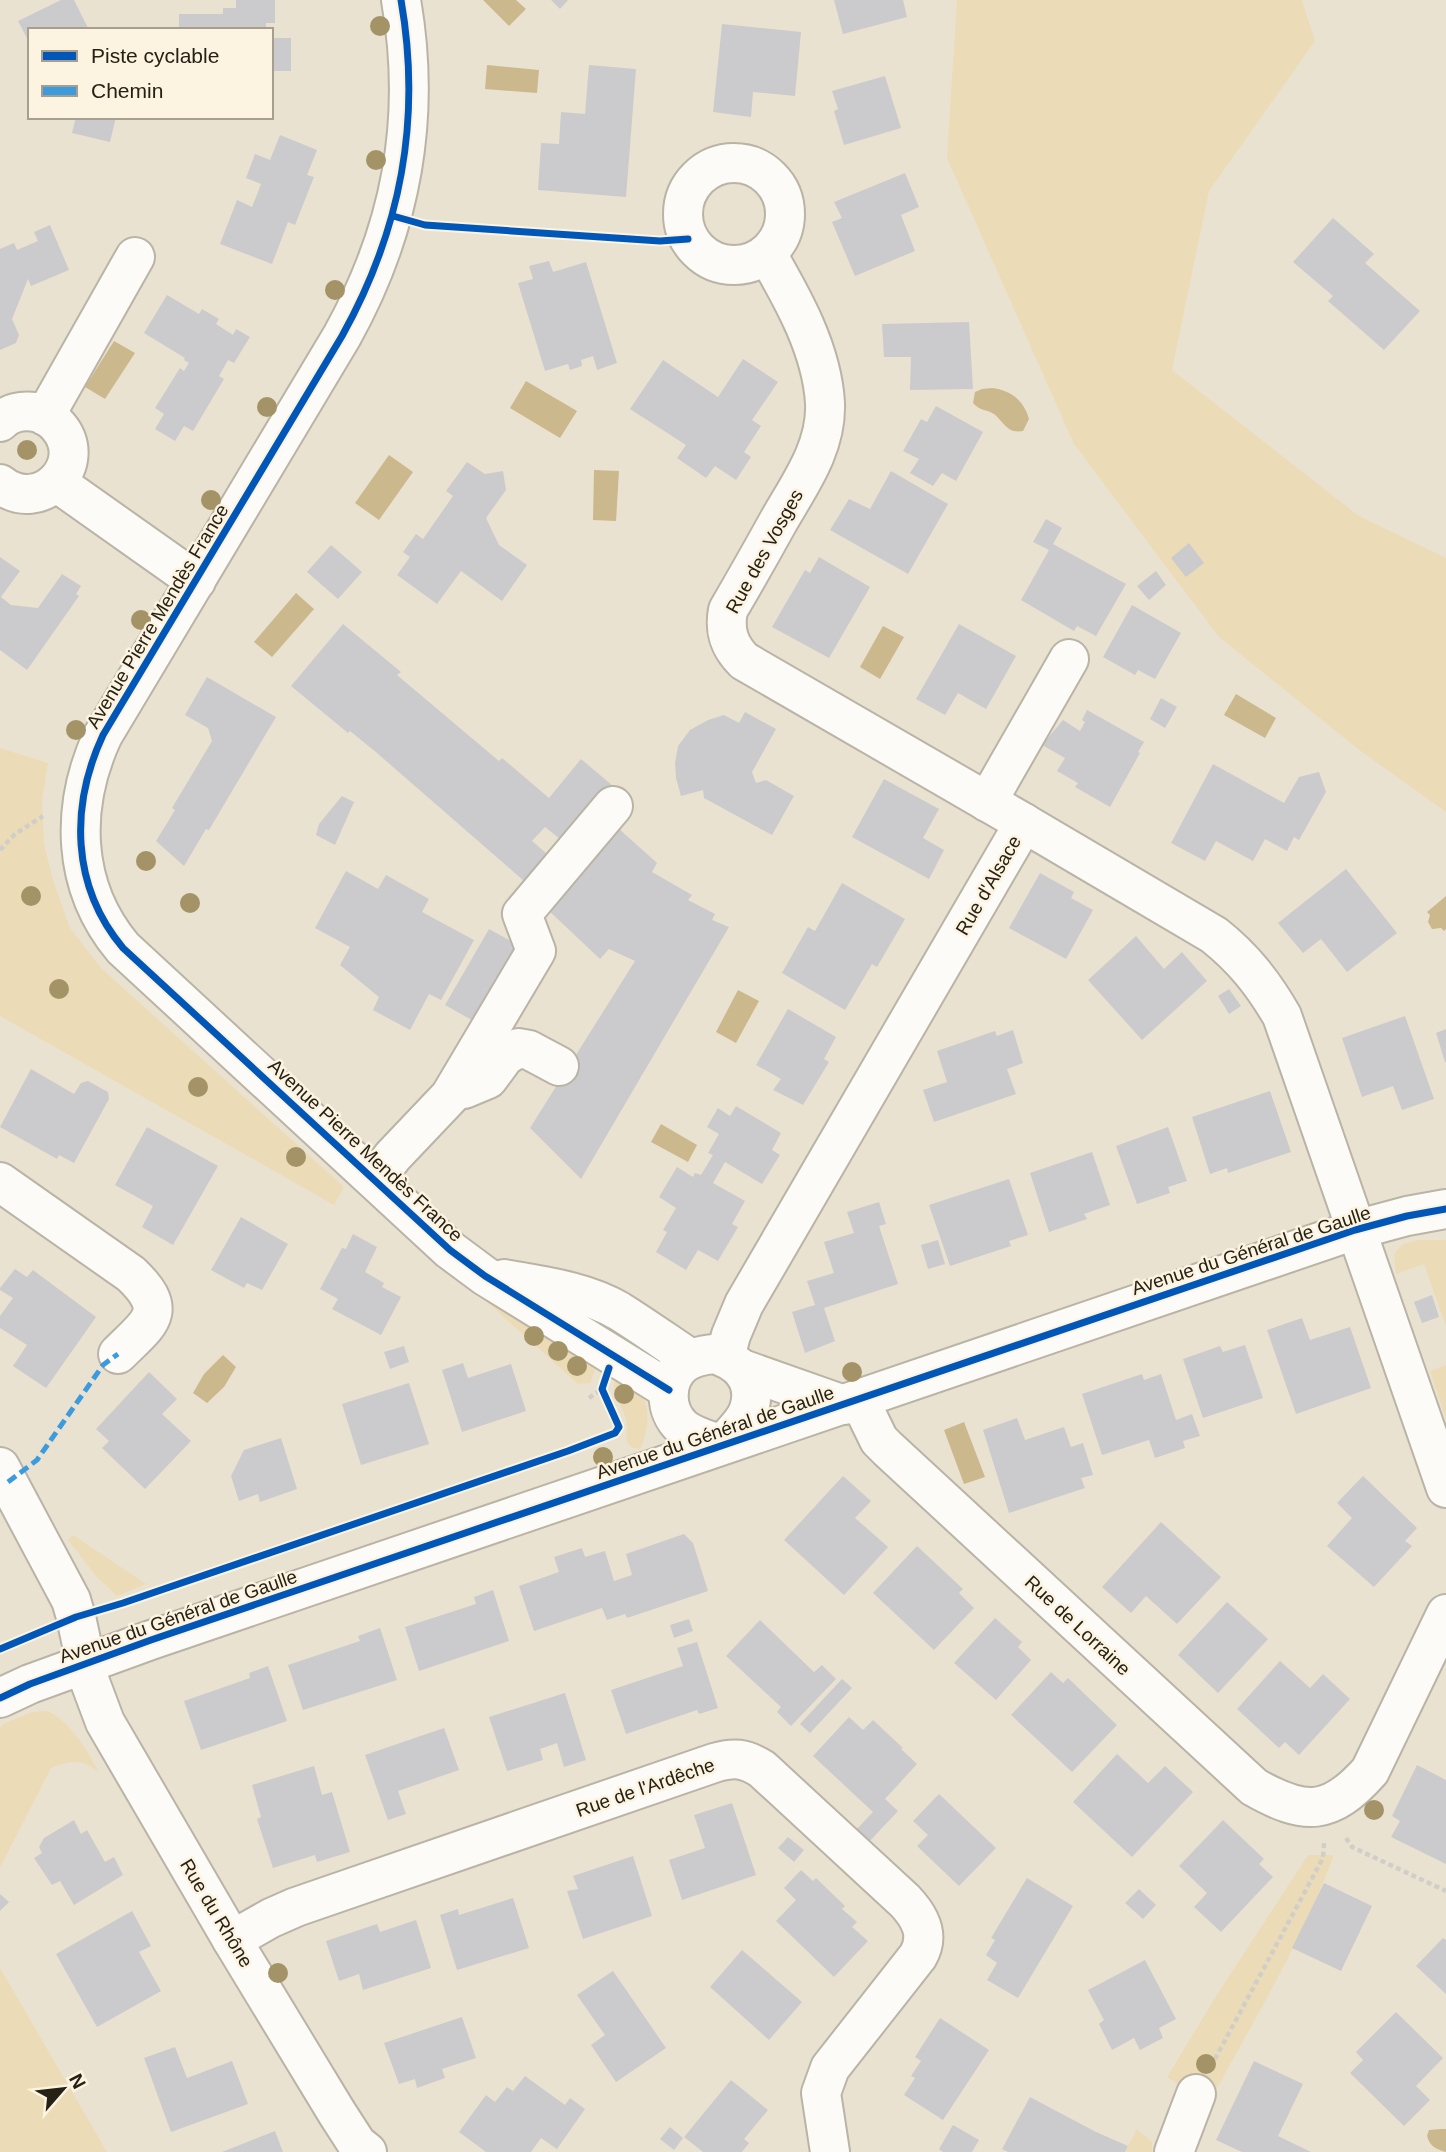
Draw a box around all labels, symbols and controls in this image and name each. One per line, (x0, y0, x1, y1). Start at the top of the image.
legend (28, 28, 273, 119)
text: Piste cyclable (91, 44, 219, 67)
text: Chemin (91, 79, 163, 102)
street label: Rue des Vosges (722, 486, 807, 617)
street label: Avenue Pierre Mendès France (82, 501, 233, 732)
street label: Rue d'Alsace (951, 832, 1025, 939)
street label: Avenue Pierre Mendès France (264, 1055, 467, 1246)
street label: Avenue du Général de Gaulle (1129, 1202, 1373, 1299)
street label: Avenue du Général de Gaulle (594, 1382, 837, 1483)
street label: Avenue du Général de Gaulle (57, 1566, 300, 1667)
street label: Rue de Lorraine (1021, 1571, 1135, 1680)
street label: Rue de l'Ardêche (573, 1754, 717, 1821)
street label: Rue du Rhône (176, 1855, 257, 1971)
north arrow (28, 2054, 98, 2124)
text: N (65, 2070, 90, 2092)

